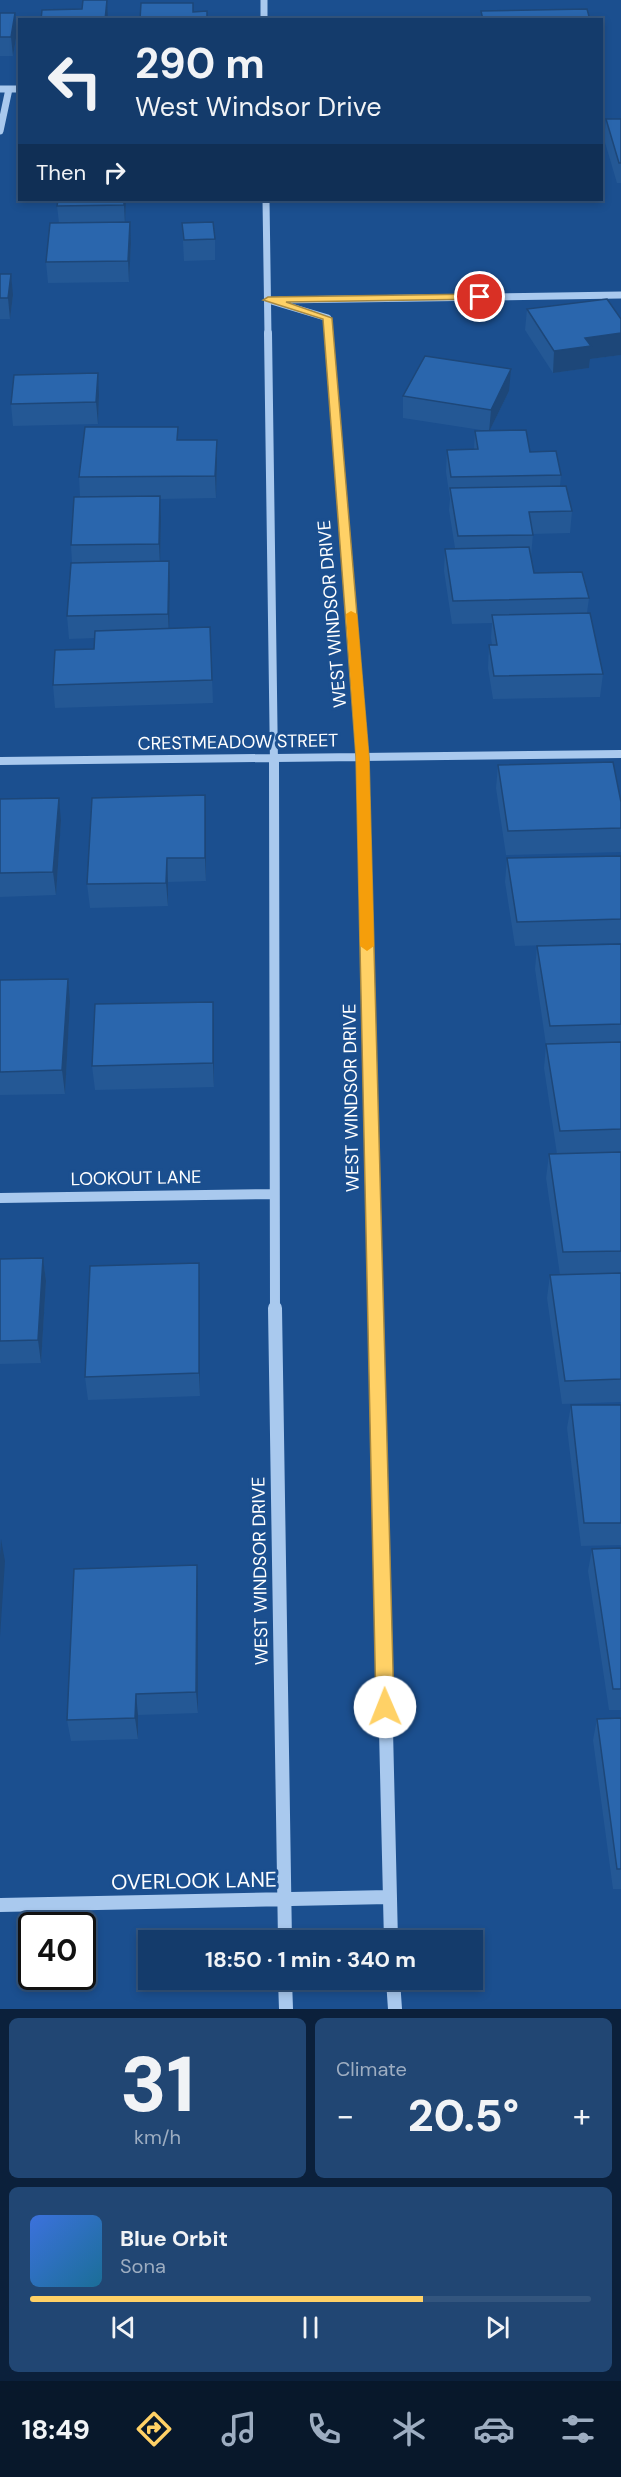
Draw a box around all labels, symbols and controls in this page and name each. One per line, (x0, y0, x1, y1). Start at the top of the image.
text: 290 m (135, 36, 265, 91)
icon: left (36, 42, 114, 120)
text: West Windsor Drive (135, 89, 382, 124)
icon: right (98, 156, 131, 189)
text: Then (36, 158, 86, 187)
pin (454, 271, 505, 322)
icon: arrive (463, 280, 496, 313)
street label: WEST WINDSOR DRIVE (312, 519, 352, 709)
street label: CRESTMEADOW STREET (137, 728, 339, 756)
street label: WEST WINDSOR DRIVE (337, 1004, 365, 1192)
street label: LOOKOUT LANE (70, 1165, 202, 1191)
street label: WEST WINDSOR DRIVE (246, 1477, 274, 1665)
position arrow (353, 1675, 417, 1739)
street label: OVERLOOK LANE (111, 1866, 277, 1896)
speed limit sign: 40 (18, 1912, 96, 1990)
text: 18:50 · 1 min · 340 m (205, 1945, 416, 1974)
text: 31 (120, 2034, 195, 2135)
text: Climate (336, 2056, 407, 2082)
text: 20.5° (408, 2086, 519, 2145)
text: − (336, 2094, 354, 2137)
text: + (573, 2094, 591, 2137)
text: km/h (134, 2124, 181, 2150)
text: Blue Orbit (120, 2224, 228, 2253)
text: Sona (120, 2253, 166, 2279)
icon: previous (107, 2311, 140, 2344)
icon: pause (294, 2311, 327, 2344)
icon: next (481, 2311, 514, 2344)
icon: directions (133, 2408, 175, 2450)
icon: music (218, 2408, 260, 2450)
icon: phone (303, 2408, 345, 2450)
icon: climate (388, 2408, 430, 2450)
icon: car (473, 2408, 515, 2450)
icon: filters (557, 2408, 599, 2450)
text: 18:49 (21, 2412, 90, 2447)

